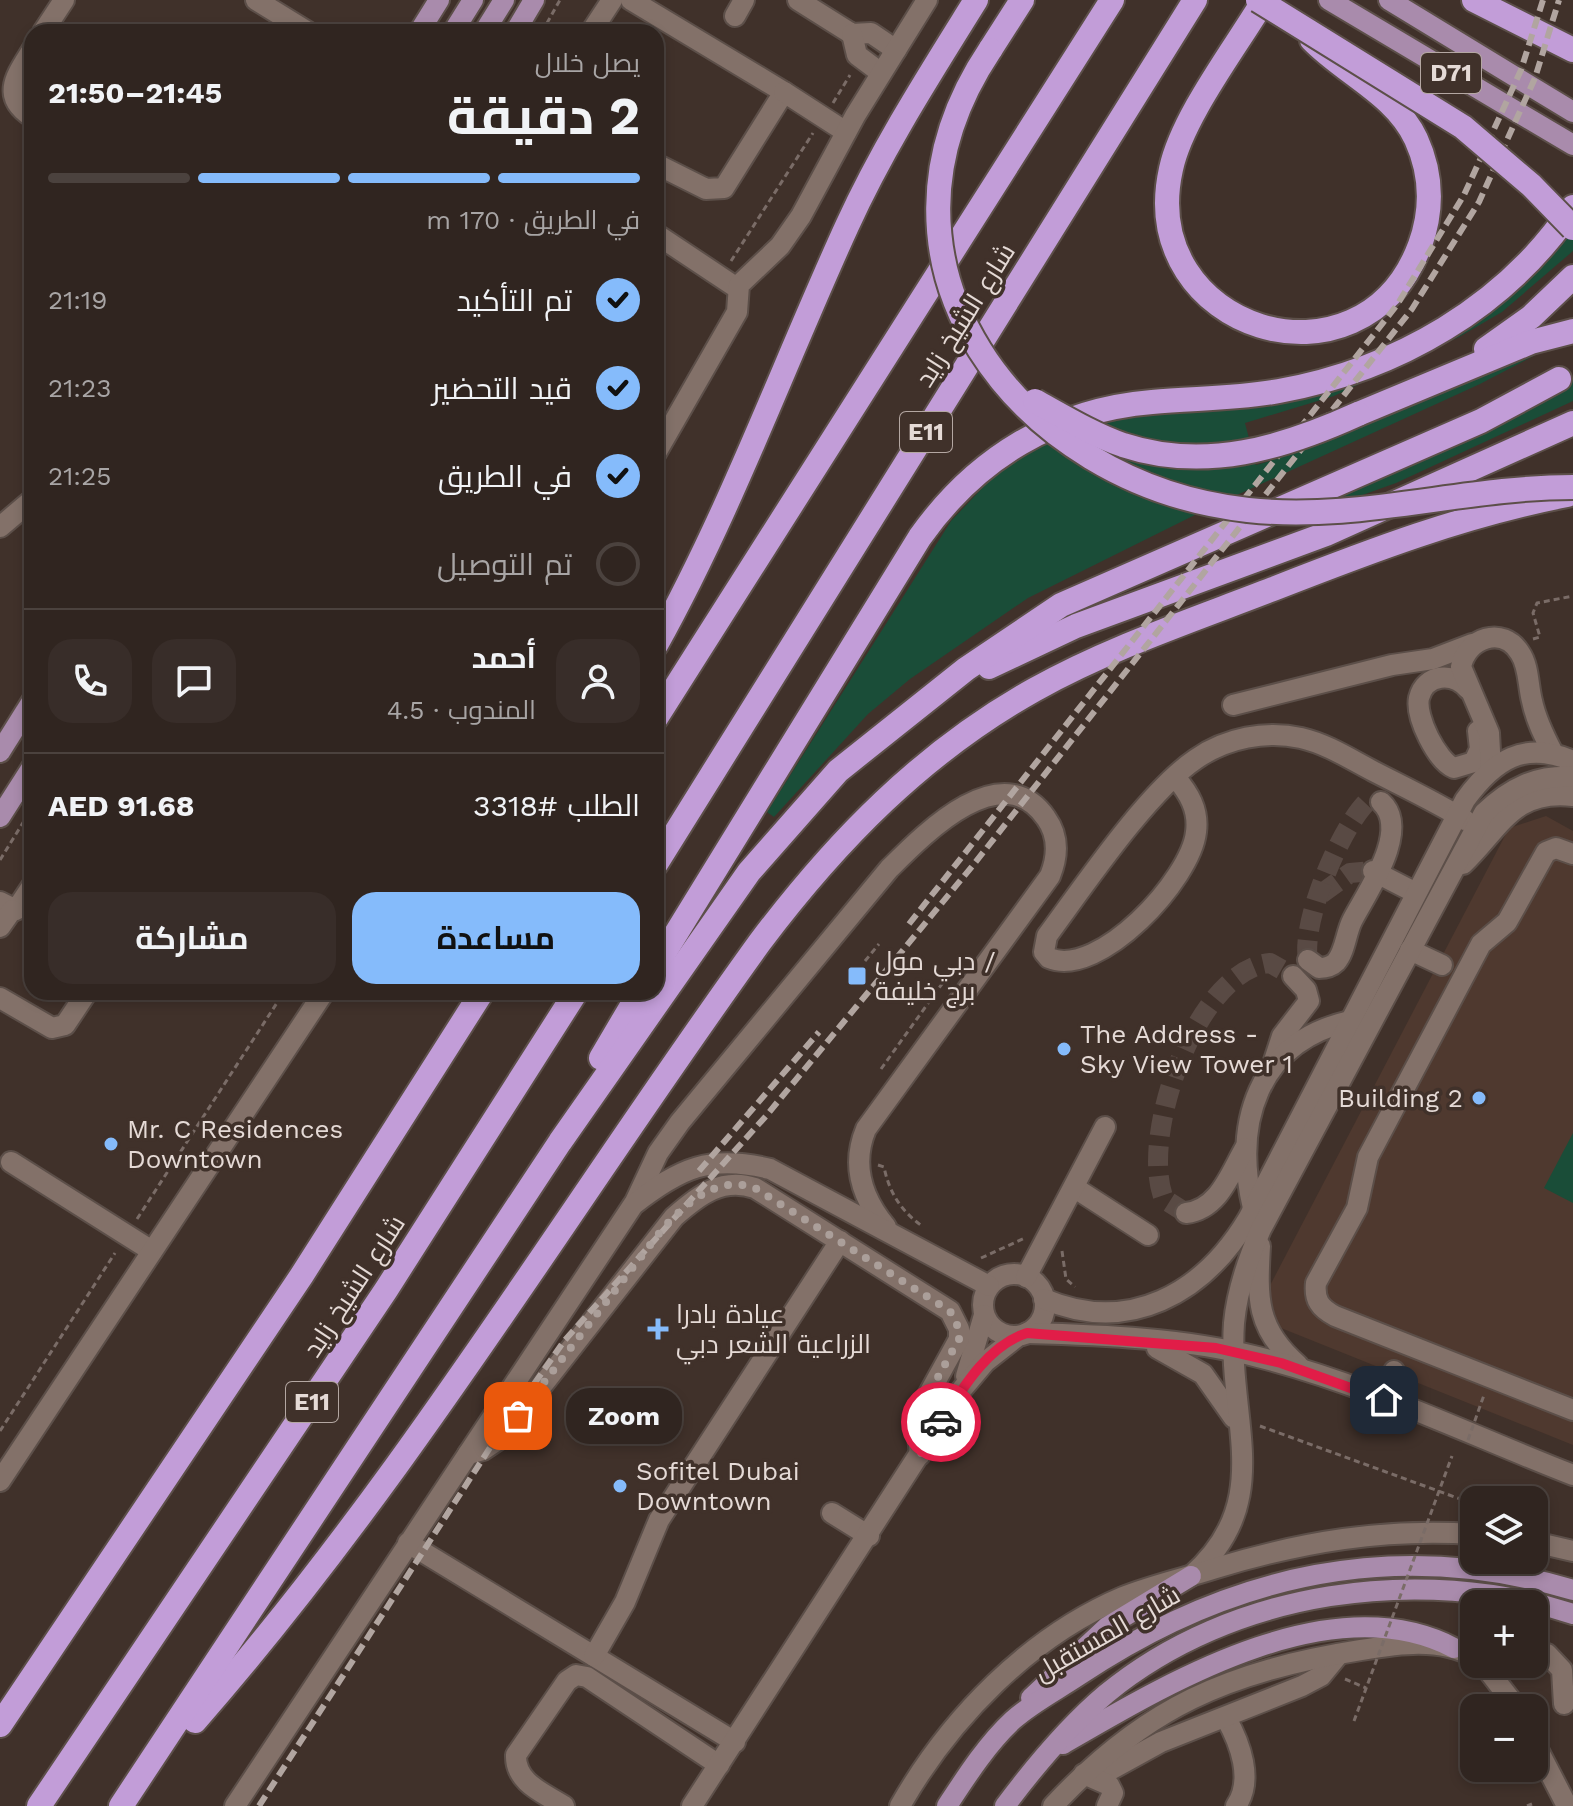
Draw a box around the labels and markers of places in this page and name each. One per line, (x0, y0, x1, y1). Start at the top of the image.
place label: دبي مول / برج خليفة (875, 946, 996, 1008)
marker: دبي مول / برج خليفة (846, 965, 868, 987)
place label: The Address - Sky View Tower 1 (1080, 1019, 1293, 1079)
marker: The Address - Sky View Tower 1 (1055, 1040, 1073, 1058)
place label: Building 2 (1338, 1083, 1463, 1113)
marker: Building 2 (1470, 1089, 1488, 1107)
place label: Mr. C Residences Downtown (127, 1114, 343, 1174)
marker: Mr. C Residences Downtown (102, 1135, 120, 1153)
place label: عيادة بادرا الزراعية الشعر دبي (676, 1299, 871, 1365)
marker: عيادة بادرا الزراعية الشعر دبي (647, 1318, 669, 1340)
pin (1350, 1366, 1418, 1434)
pin (484, 1382, 552, 1450)
callout: Zoom (566, 1388, 682, 1444)
place label: Sofitel Dubai Downtown (636, 1456, 800, 1516)
marker: Sofitel Dubai Downtown (611, 1477, 629, 1495)

